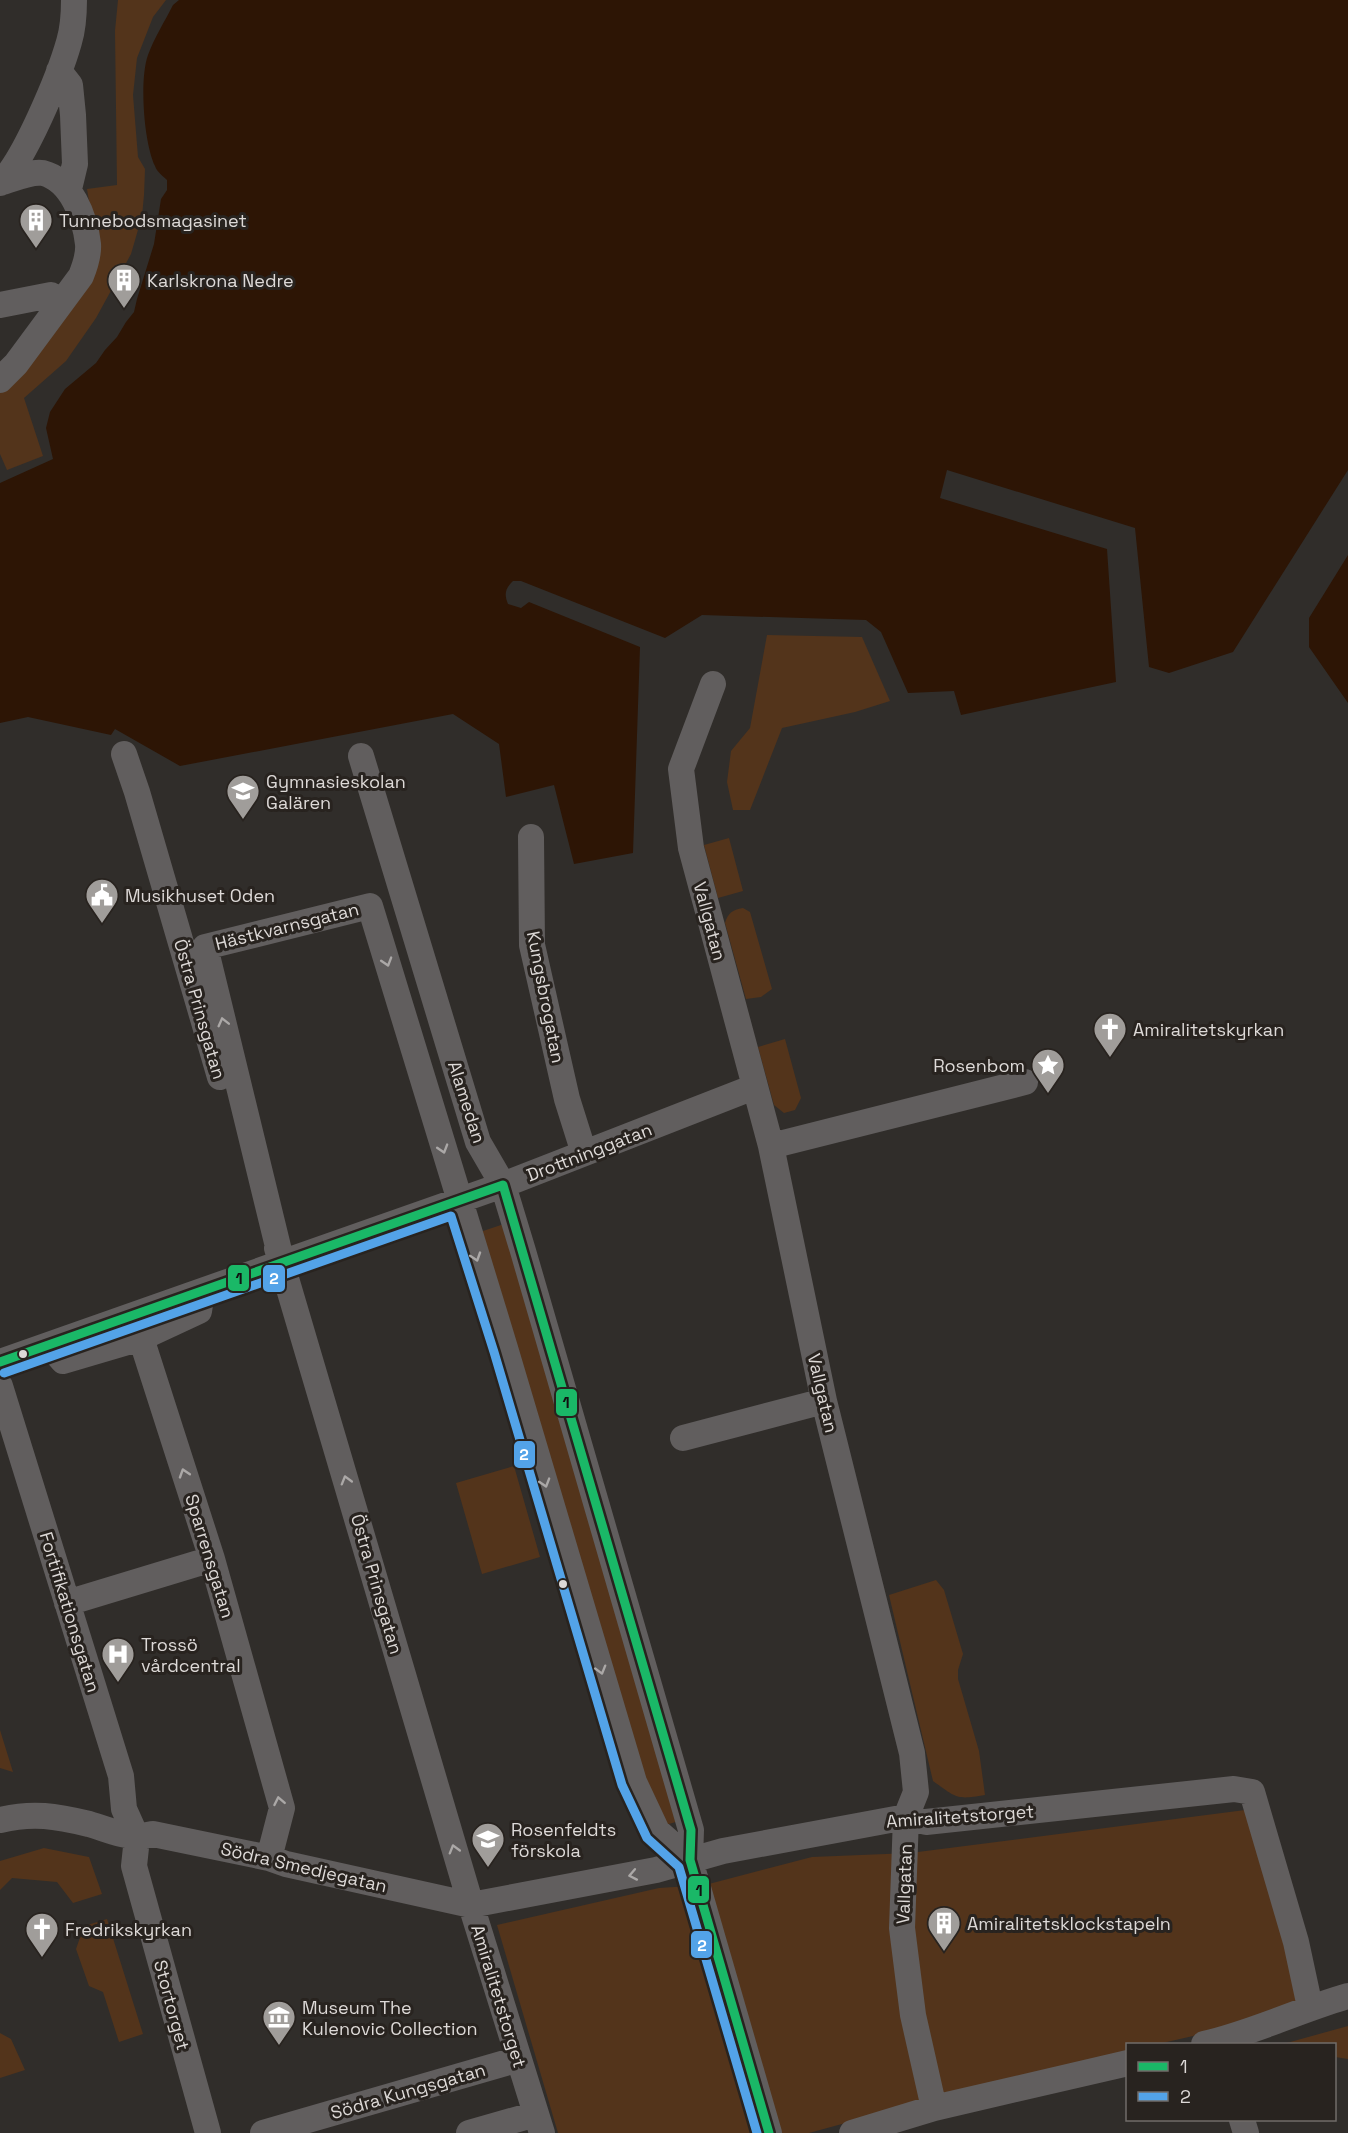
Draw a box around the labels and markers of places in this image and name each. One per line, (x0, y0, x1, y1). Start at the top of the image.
building icon: Tunnebodsmagasinet (18, 202, 54, 249)
place label: Tunnebodsmagasinet (59, 209, 247, 232)
building icon: Karlskrona Nedre (106, 262, 142, 309)
place label: Karlskrona Nedre (147, 269, 294, 292)
place label: Gymnasieskolan Galären (266, 770, 406, 814)
school or university icon: Gymnasieskolan Galären (225, 773, 261, 820)
public building icon: Musikhuset Oden (84, 877, 120, 924)
place label: Musikhuset Oden (125, 884, 275, 907)
church icon: Amiralitetskyrkan (1092, 1011, 1128, 1058)
place label: Amiralitetskyrkan (1133, 1018, 1284, 1041)
place icon: Rosenbom (1030, 1047, 1066, 1094)
place label: Rosenbom (933, 1054, 1025, 1077)
unlabelled marker (17, 1348, 29, 1360)
unlabelled marker (557, 1578, 569, 1590)
place label: Trossö vårdcentral (141, 1633, 241, 1677)
hospital icon: Trossö vårdcentral (100, 1636, 136, 1683)
place label: Rosenfeldts förskola (511, 1818, 616, 1862)
school or university icon: Rosenfeldts förskola (470, 1821, 506, 1868)
building icon: Amiralitetsklockstapeln (926, 1905, 962, 1952)
church icon: Fredrikskyrkan (24, 1911, 60, 1958)
place label: Amiralitetsklockstapeln (967, 1912, 1171, 1935)
place label: Fredrikskyrkan (65, 1918, 192, 1941)
place label: Museum The Kulenovic Collection (302, 1996, 478, 2040)
museum icon: Museum The Kulenovic Collection (261, 1999, 297, 2046)

